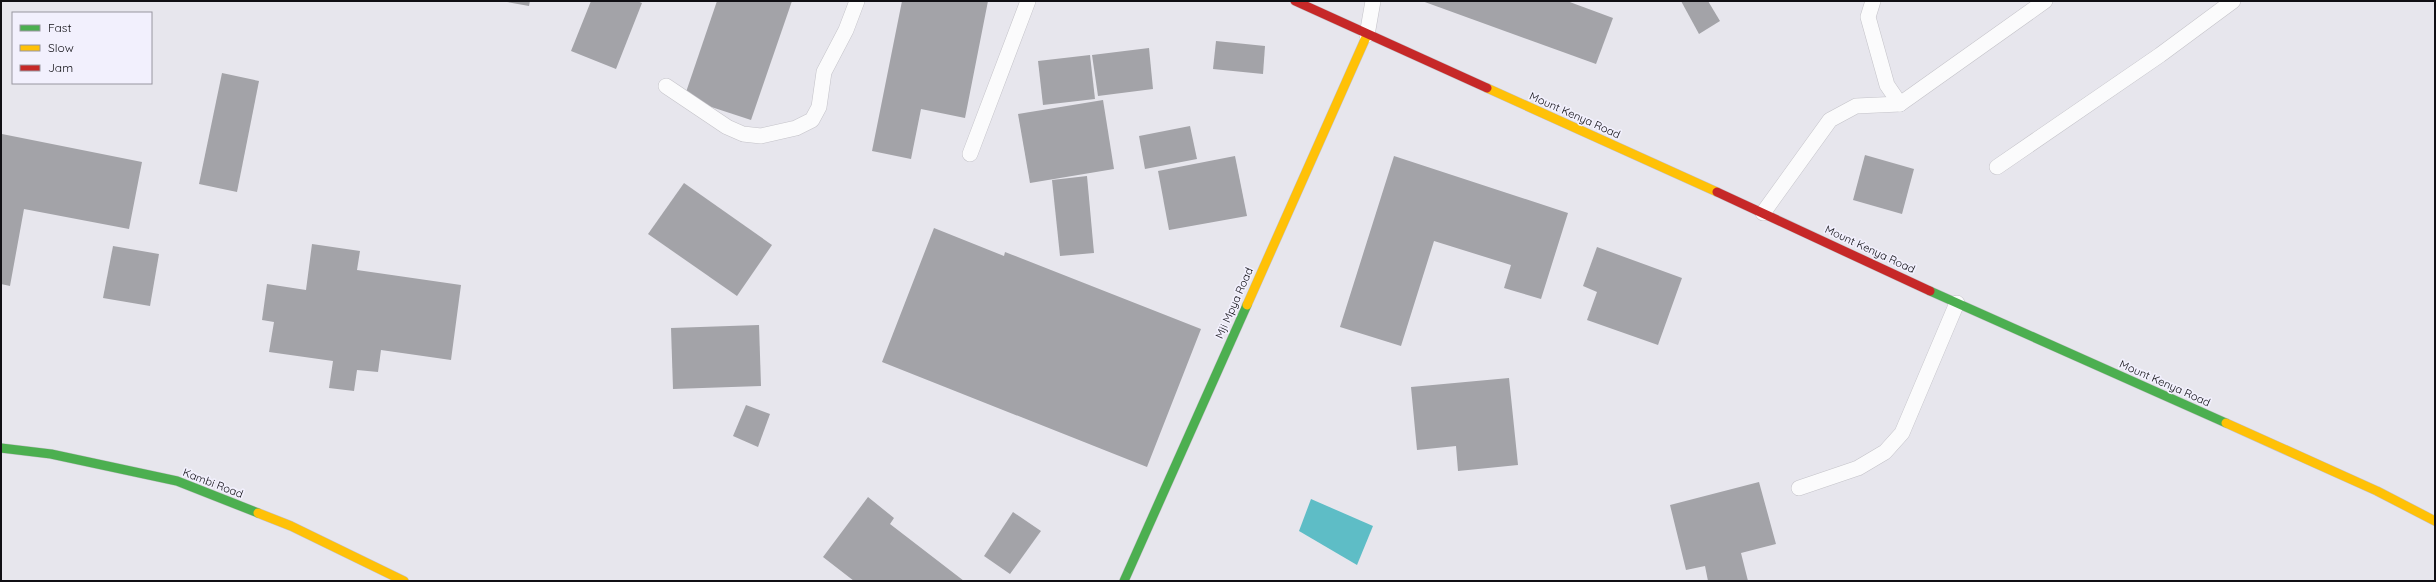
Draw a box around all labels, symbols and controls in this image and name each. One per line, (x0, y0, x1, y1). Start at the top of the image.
legend (12, 12, 152, 84)
text: Fast (48, 20, 72, 35)
text: Slow (48, 40, 74, 55)
text: Jam (48, 60, 73, 75)
street label: Mount Kenya Road (1527, 89, 1623, 141)
street label: Mount Kenya Road (1823, 222, 1917, 276)
street label: Mji Mpya Road (1212, 265, 1256, 341)
street label: Mount Kenya Road (2117, 357, 2213, 409)
street label: Kambi Road (181, 465, 245, 501)

